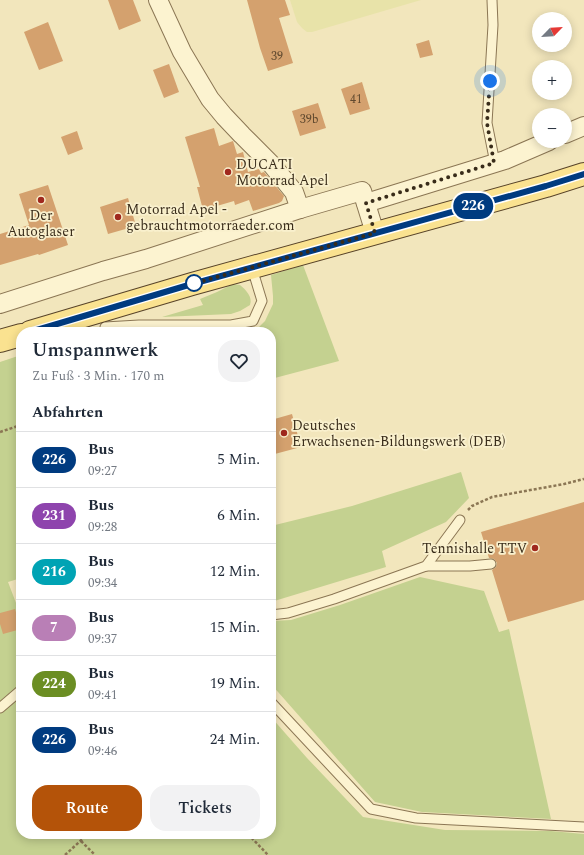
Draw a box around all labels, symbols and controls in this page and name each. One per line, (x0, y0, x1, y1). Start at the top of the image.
north arrow (532, 12, 572, 52)
map controls (532, 12, 572, 148)
house number: 39 (271, 47, 283, 66)
button: + (532, 60, 572, 100)
your location (480, 71, 500, 91)
house number: 41 (350, 90, 362, 109)
button: − (532, 108, 572, 148)
house number: 39b (300, 110, 319, 129)
place label: DUCATI Motorrad Apel (236, 154, 328, 191)
marker: DUCATI Motorrad Apel (223, 167, 233, 177)
line badge: 226 (450, 193, 496, 219)
marker: Der Autoglaser (36, 195, 46, 205)
text: 226 (461, 195, 485, 216)
place label: Motorrad Apel - gebrauchtmotorraeder.com (126, 199, 295, 236)
place label: Der Autoglaser (7, 205, 75, 242)
marker: Motorrad Apel - gebrauchtmotorraeder.com (113, 212, 123, 222)
unlabelled marker (185, 274, 203, 292)
text: Umspannwerk (32, 336, 158, 365)
button: heart (218, 340, 260, 382)
text: Zu Fuß · 3 Min. · 170 m (32, 366, 164, 386)
text: Abfahrten (32, 401, 103, 424)
place label: Deutsches Erwachsenen-Bildungswerk (DEB) (292, 415, 505, 452)
marker: Deutsches Erwachsenen-Bildungswerk (DEB) (279, 428, 289, 438)
text: Bus (88, 438, 114, 461)
text: 5 Min. (217, 448, 260, 471)
text: 226 (42, 449, 66, 470)
text: 09:27 (88, 461, 117, 481)
text: Bus (88, 494, 114, 517)
text: 6 Min. (217, 504, 260, 527)
text: 231 (42, 505, 66, 526)
text: 09:28 (88, 517, 117, 537)
place label: Tennishalle TTV (422, 538, 527, 559)
marker: Tennishalle TTV (530, 543, 540, 553)
text: Bus (88, 550, 114, 573)
text: 12 Min. (210, 560, 260, 583)
text: 216 (42, 561, 66, 582)
text: 09:34 (88, 573, 117, 593)
text: Bus (88, 606, 114, 629)
text: 15 Min. (210, 616, 260, 639)
text: 7 (50, 617, 58, 638)
text: 09:37 (88, 629, 117, 649)
text: Bus (88, 662, 114, 685)
text: 19 Min. (210, 672, 260, 695)
text: 224 (42, 673, 66, 694)
text: 09:41 (88, 685, 117, 705)
text: Bus (88, 718, 114, 741)
text: 24 Min. (210, 728, 260, 751)
text: 226 (42, 729, 66, 750)
text: 09:46 (88, 741, 117, 761)
button: Route (32, 785, 142, 831)
button: Tickets (150, 785, 260, 831)

